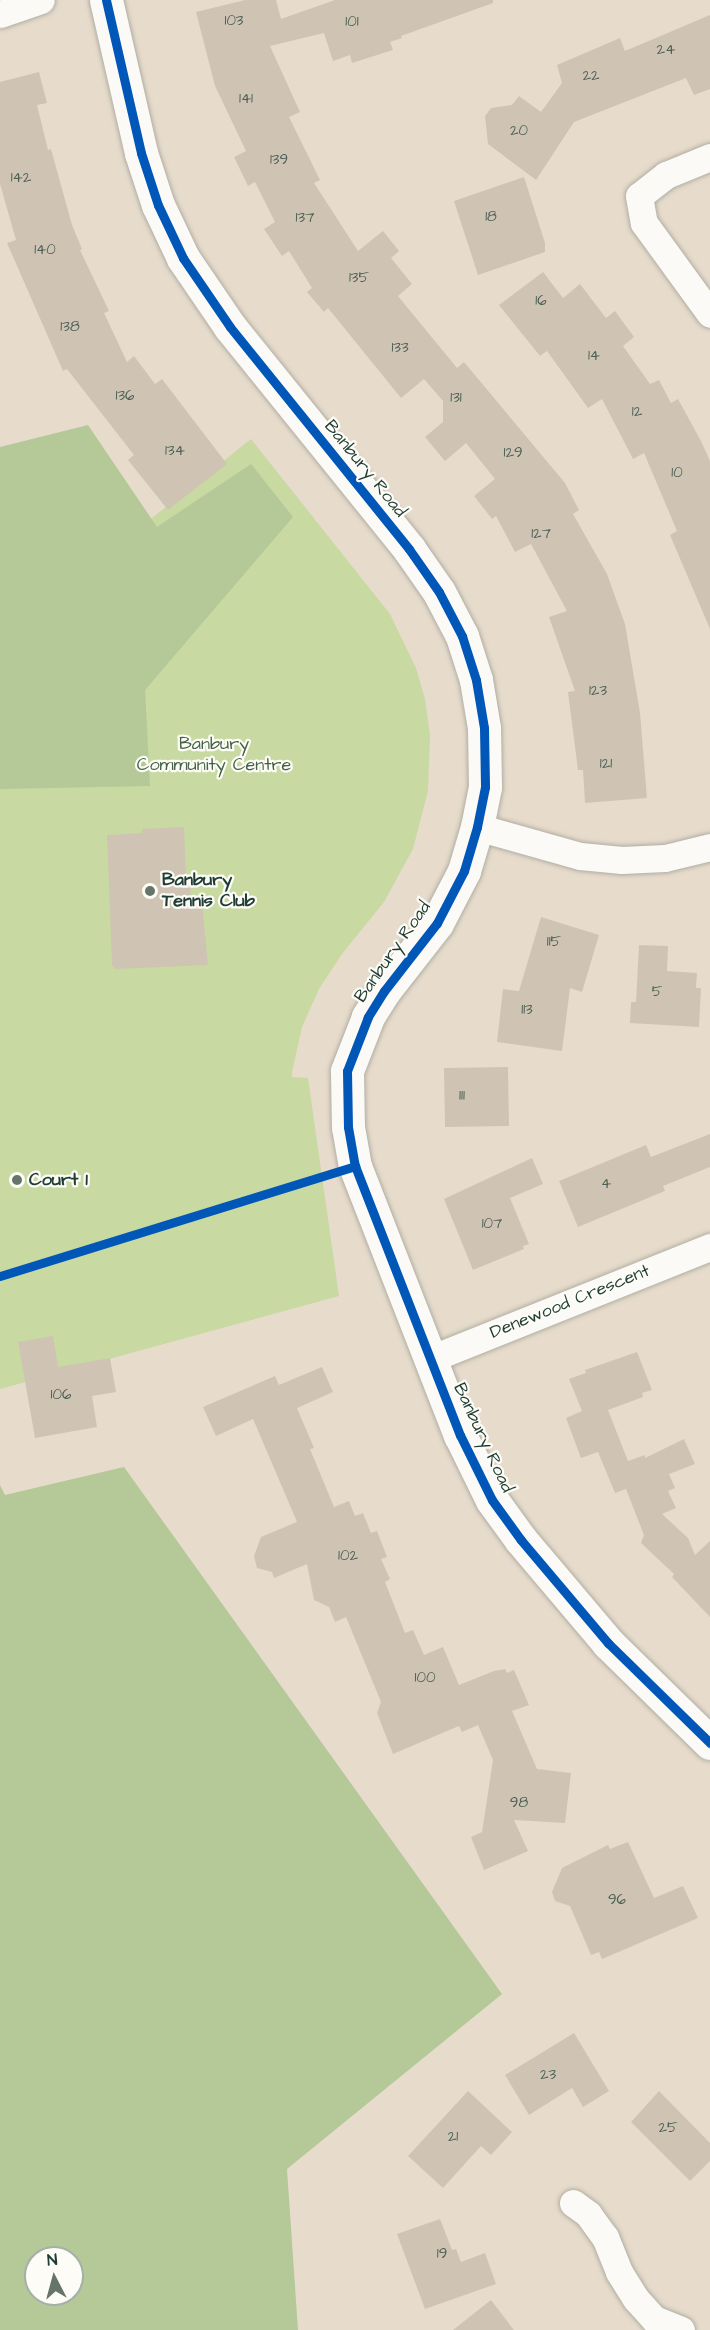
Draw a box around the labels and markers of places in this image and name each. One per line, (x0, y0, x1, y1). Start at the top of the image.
place label: Banbury Tennis Club (162, 870, 255, 912)
marker: Banbury Tennis Club (143, 884, 157, 898)
place label: Court 1 (29, 1169, 88, 1191)
marker: Court 1 (10, 1173, 24, 1187)

